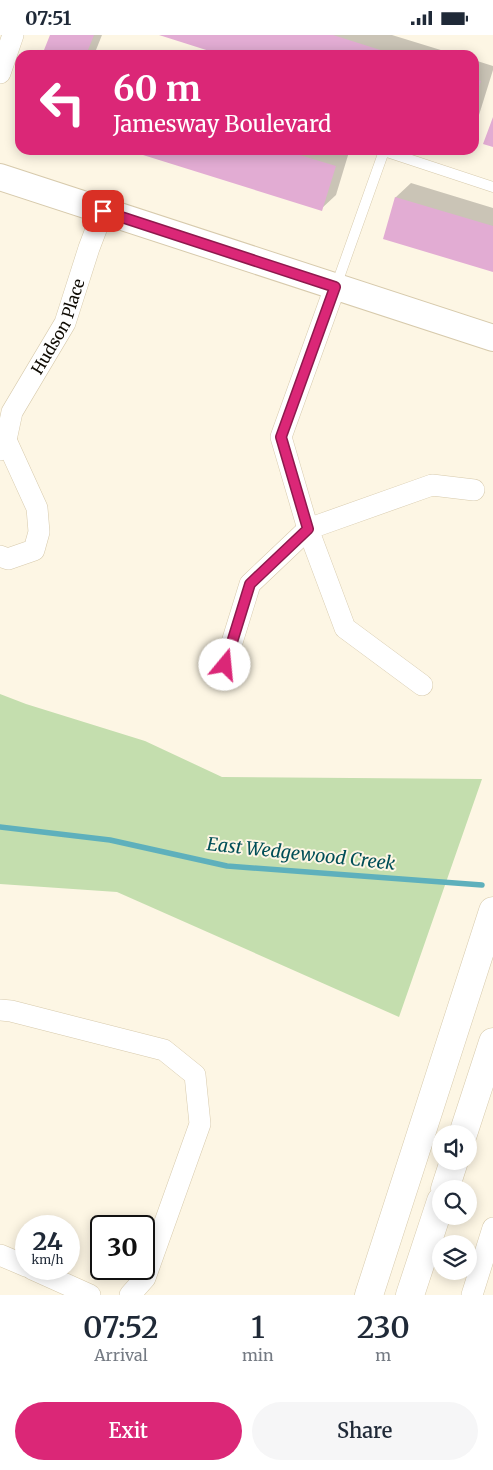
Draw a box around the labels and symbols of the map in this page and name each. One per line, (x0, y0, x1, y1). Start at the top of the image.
pin (82, 190, 124, 232)
street label: Hudson Place (27, 276, 89, 378)
position arrow (198, 638, 250, 690)
water label: East Wedgewood Creek (206, 832, 397, 875)
speed limit sign: 30 (90, 1215, 155, 1280)

